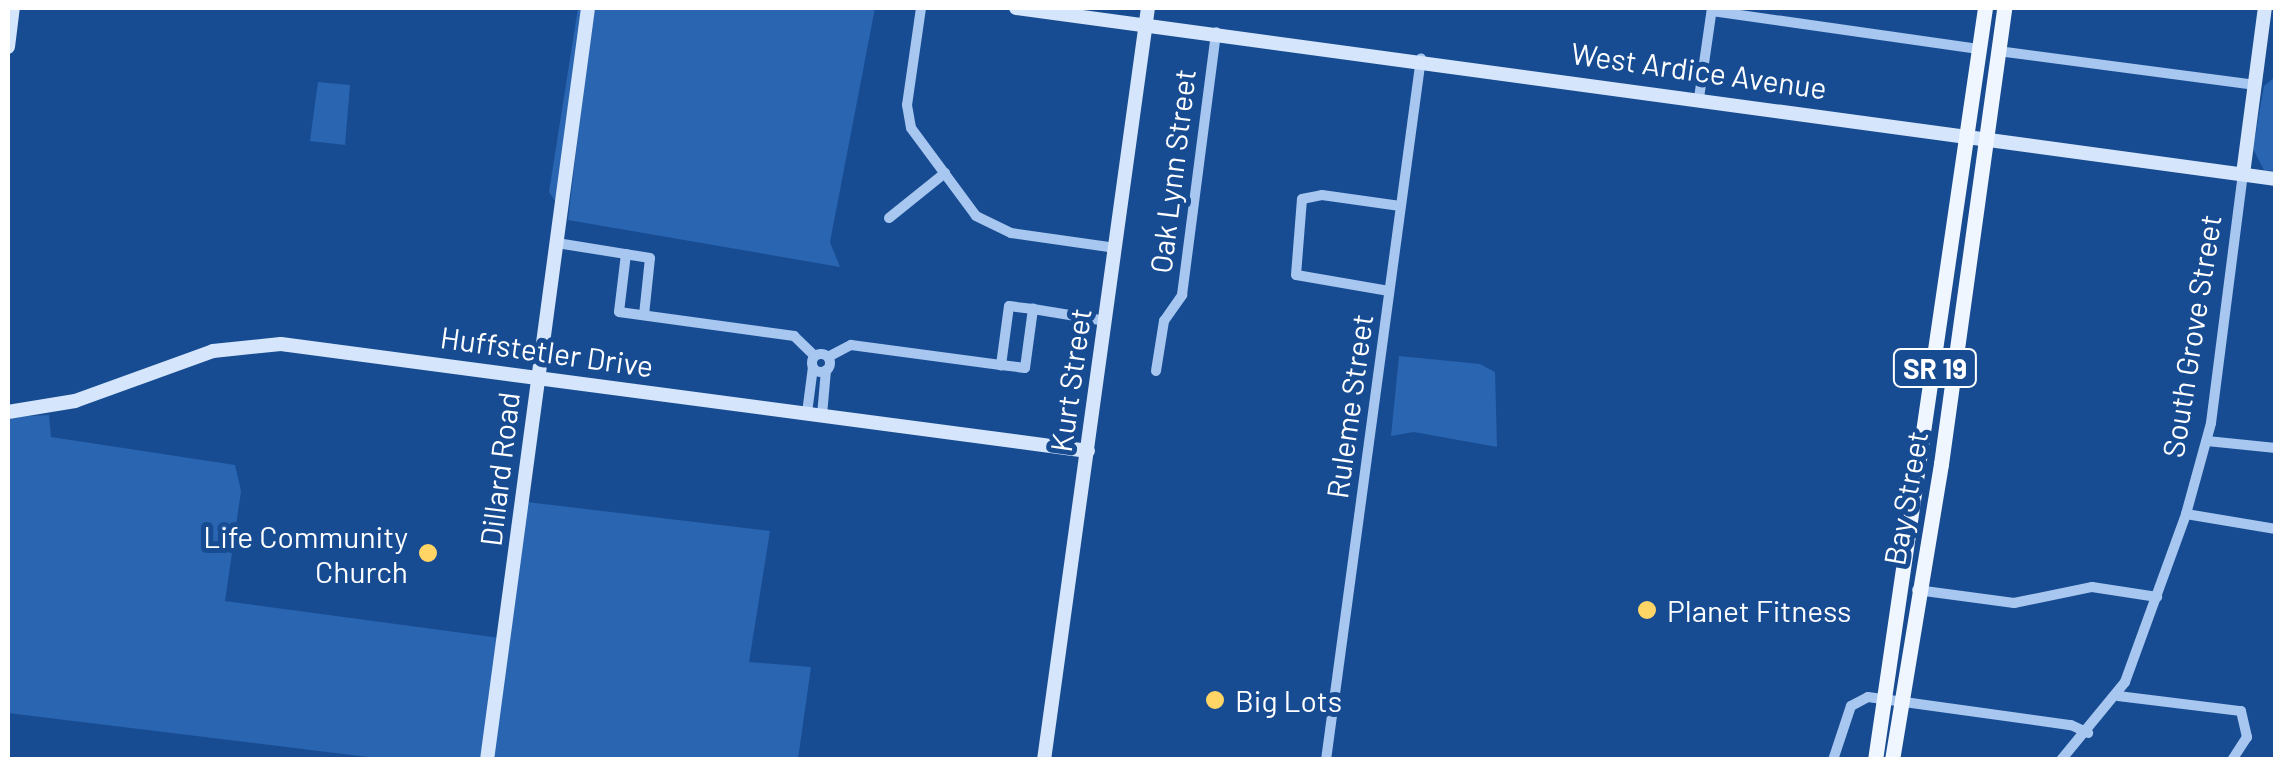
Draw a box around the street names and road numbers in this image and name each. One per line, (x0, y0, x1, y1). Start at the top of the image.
street label: West Ardice Avenue (1569, 34, 1829, 106)
street label: Oak Lynn Street (1142, 67, 1202, 275)
street label: South Grove Street (2154, 212, 2228, 460)
street label: Kurt Street (1042, 306, 1098, 454)
street label: Ruleme Street (1318, 311, 1380, 501)
street label: Huffstetler Drive (438, 318, 656, 384)
road number: SR 19 (1892, 345, 1978, 391)
street label: Dillard Road (472, 390, 526, 548)
street label: Bay Street (1876, 428, 1934, 568)

